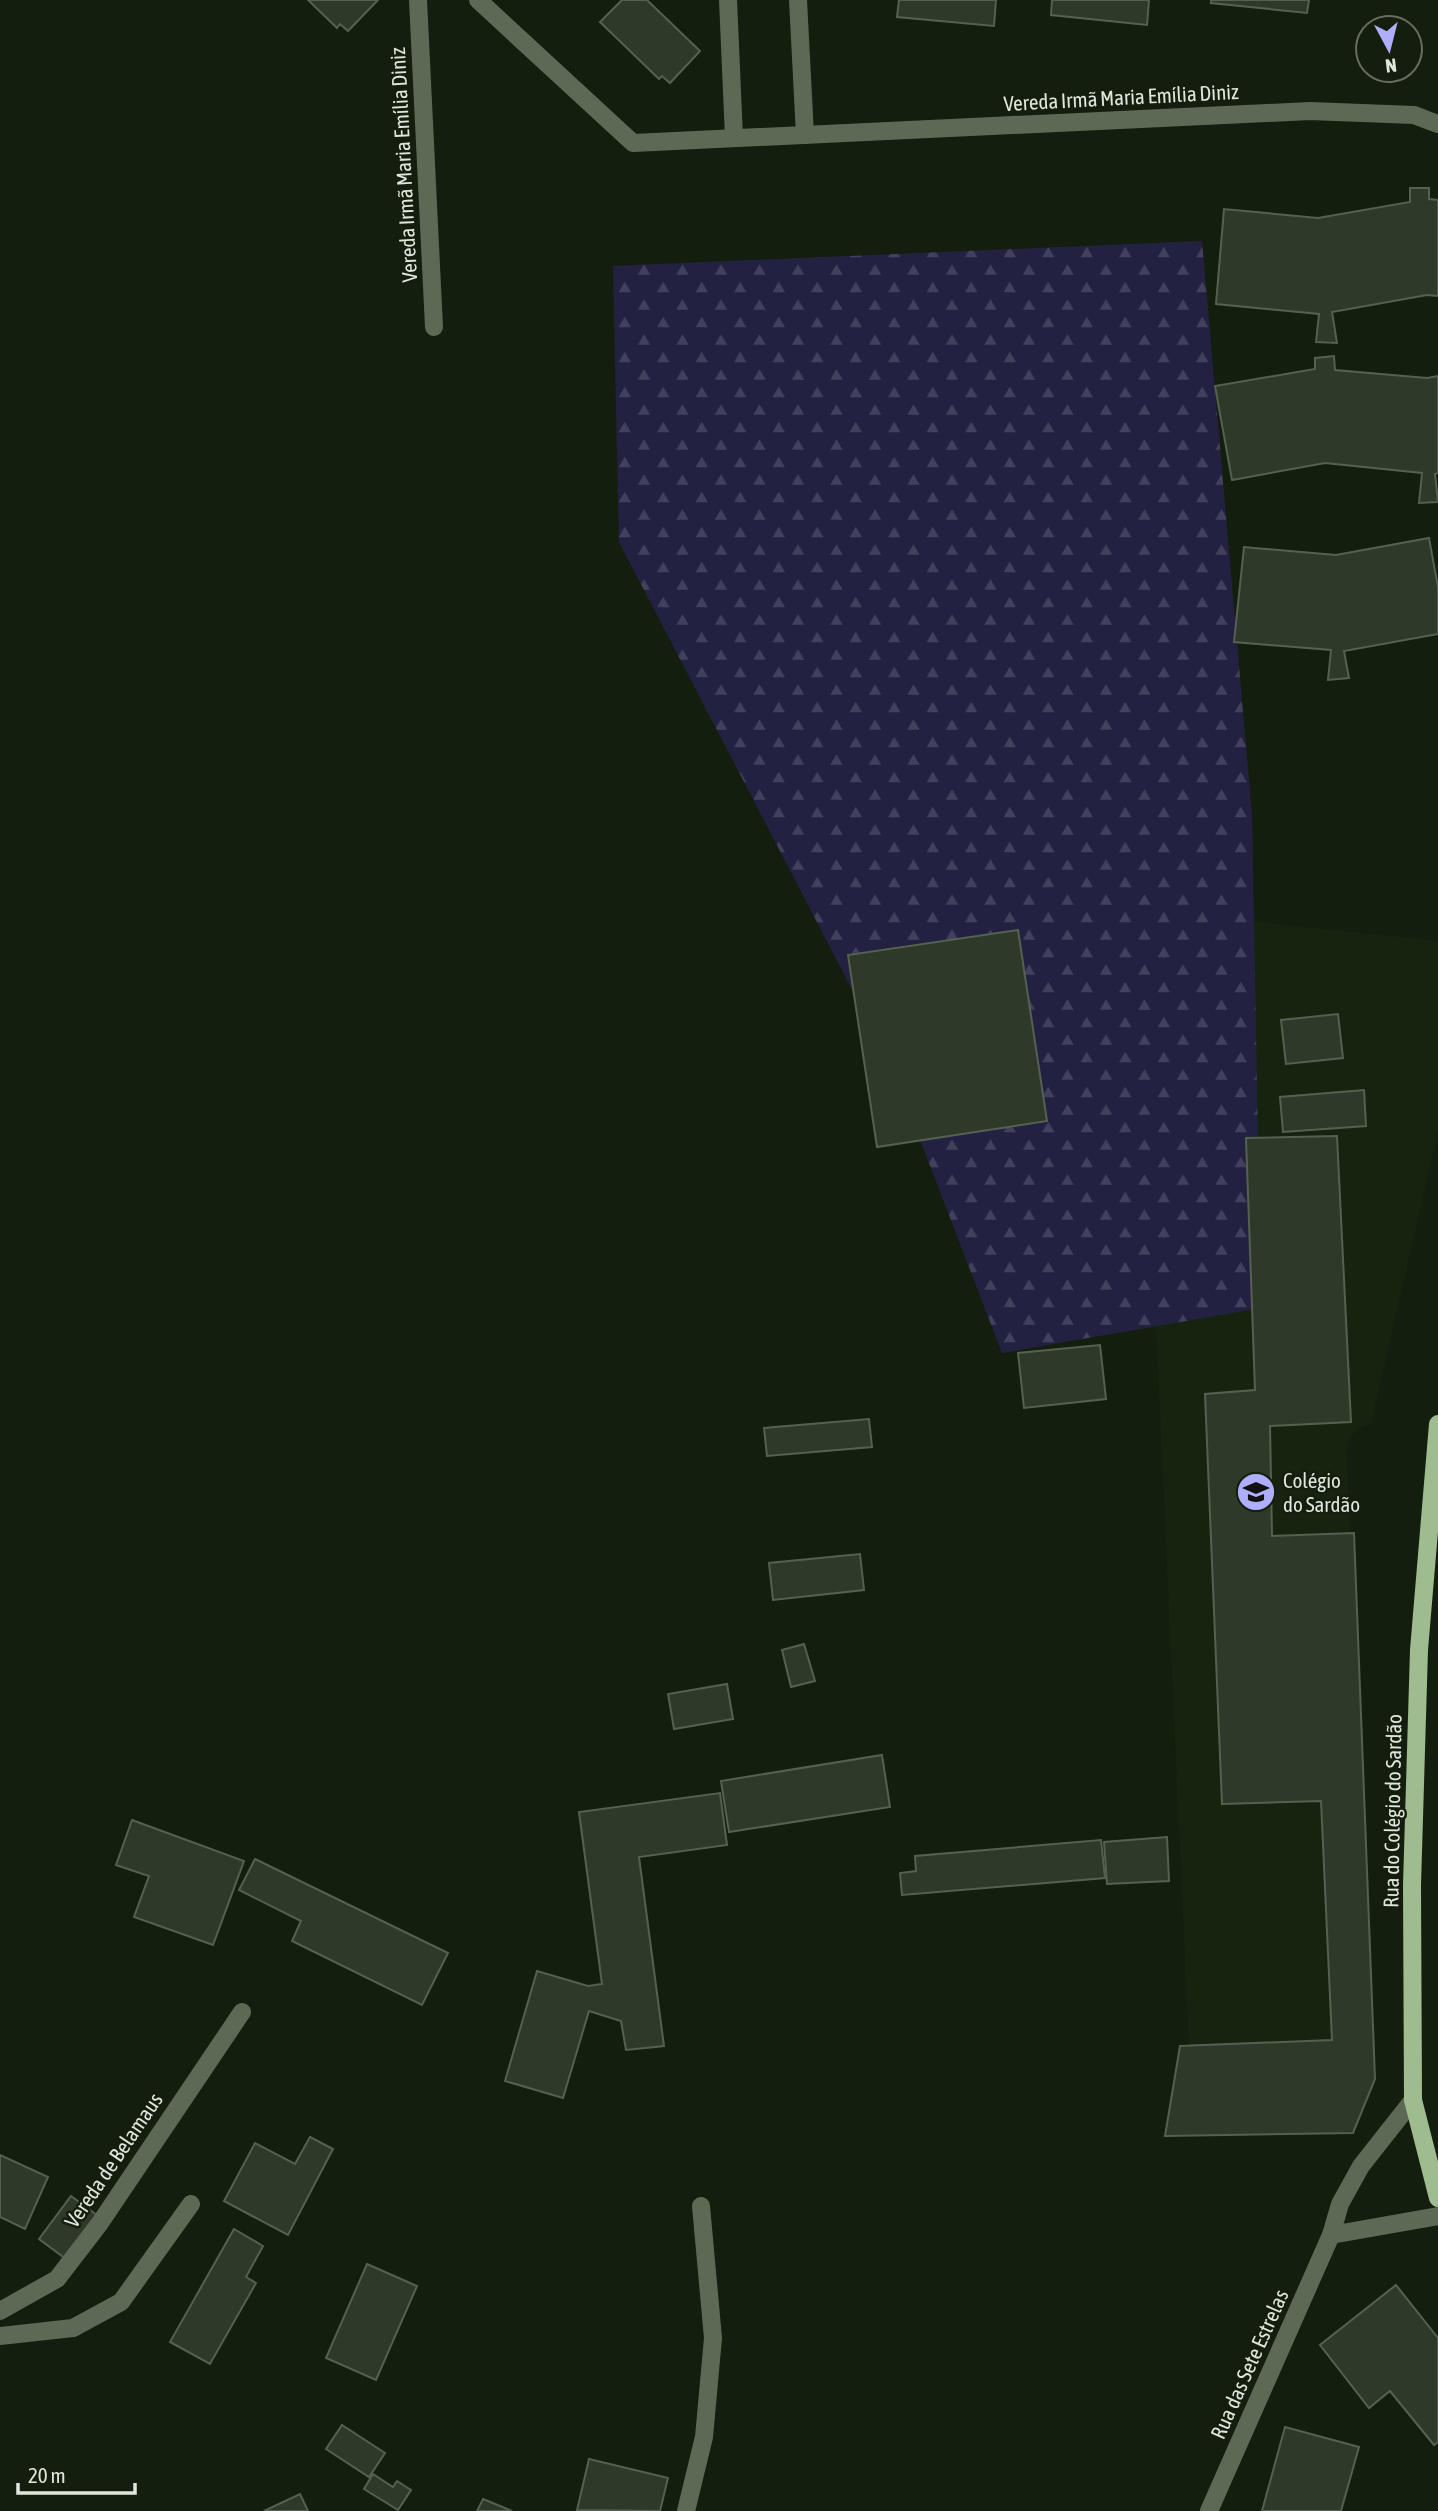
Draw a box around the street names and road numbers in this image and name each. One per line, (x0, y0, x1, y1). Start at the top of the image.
street label: Vereda Irmã Maria Emília Diniz (385, 46, 421, 283)
street label: Vereda Irmã Maria Emília Diniz (1003, 79, 1240, 115)
street label: Rua do Colégio do Sardão (1378, 1714, 1406, 1908)
street label: Vereda de Belamaus (59, 2088, 167, 2232)
street label: Rua das Sete Estrelas (1205, 2286, 1293, 2442)

